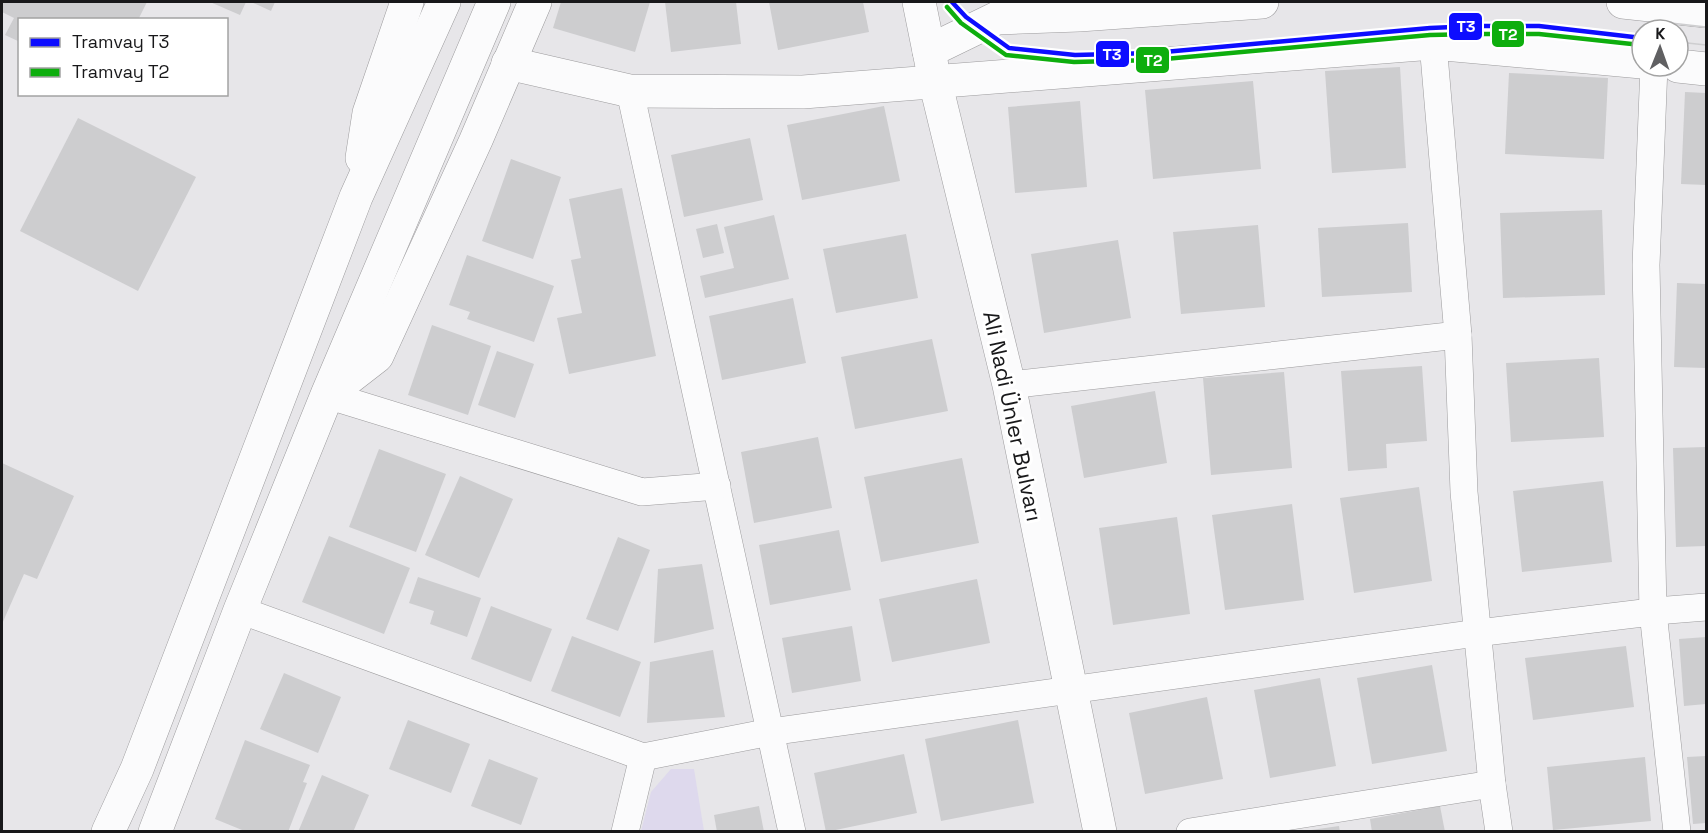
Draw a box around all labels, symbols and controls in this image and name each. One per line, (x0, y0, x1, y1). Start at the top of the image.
line badge: T3 (1448, 12, 1483, 41)
text: T3 (1456, 16, 1476, 37)
legend (18, 18, 228, 96)
north arrow (1630, 18, 1690, 78)
line badge: T2 (1491, 20, 1525, 48)
text: K (1655, 23, 1665, 44)
text: T2 (1499, 24, 1517, 45)
text: Tramvay T3 (72, 30, 169, 53)
line badge: T3 (1095, 40, 1130, 68)
text: T3 (1102, 44, 1122, 65)
line badge: T2 (1135, 46, 1170, 74)
text: T2 (1144, 50, 1162, 71)
text: Tramvay T2 (72, 60, 169, 83)
street label: Ali Nadi Ünler Bulvarı (977, 308, 1049, 524)

